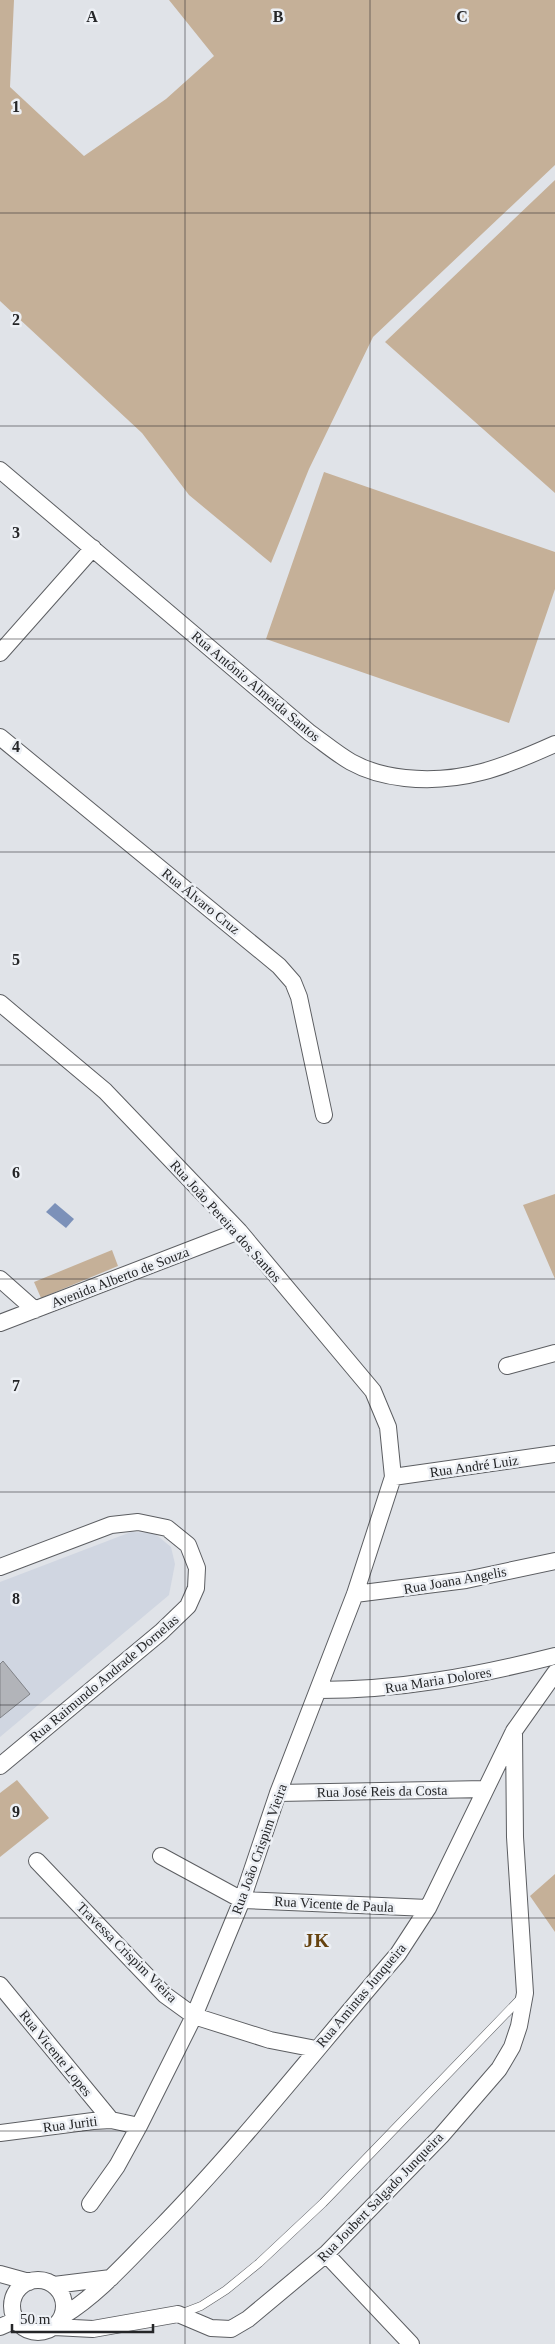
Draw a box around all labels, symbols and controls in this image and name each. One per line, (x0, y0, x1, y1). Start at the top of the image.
text: A (86, 8, 98, 25)
text: B (273, 8, 284, 25)
text: C (456, 8, 468, 25)
text: 1 (12, 98, 20, 115)
text: 2 (12, 311, 20, 328)
text: 3 (12, 524, 20, 541)
street label: Rua Antônio Almeida Santos (188, 628, 323, 745)
text: 4 (12, 738, 20, 755)
street label: Rua Álvaro Cruz (159, 865, 243, 937)
text: 5 (12, 951, 20, 968)
street label: Rua João Pereira dos Santos (167, 1157, 284, 1285)
text: 6 (12, 1164, 20, 1181)
street label: Avenida Alberto de Souza (49, 1244, 192, 1311)
text: 7 (12, 1377, 20, 1394)
street label: Rua André Luiz (429, 1453, 519, 1480)
street label: Rua Joana Angelis (402, 1564, 508, 1597)
text: 8 (12, 1590, 20, 1607)
street label: Rua Raimundo Andrade Dornelas (27, 1612, 182, 1745)
street label: Rua Maria Dolores (384, 1665, 492, 1696)
street label: Rua João Crispim Vieira (229, 1781, 290, 1916)
street label: Rua José Reis da Costa (317, 1783, 448, 1800)
text: 9 (12, 1803, 20, 1820)
street label: Rua Vicente de Paula (274, 1894, 395, 1915)
street label: Travessa Crispim Vieira (74, 1899, 180, 2006)
district label: JK (304, 1930, 330, 1951)
street label: Rua Amintas Junqueira (314, 1940, 410, 2050)
street label: Rua Vicente Lopes (16, 2007, 95, 2099)
street label: Rua Juriti (42, 2114, 98, 2135)
street label: Rua Joubert Salgado Junqueira (315, 2129, 447, 2265)
scale bar (12, 2302, 154, 2334)
text: 50 m (20, 2311, 51, 2327)

